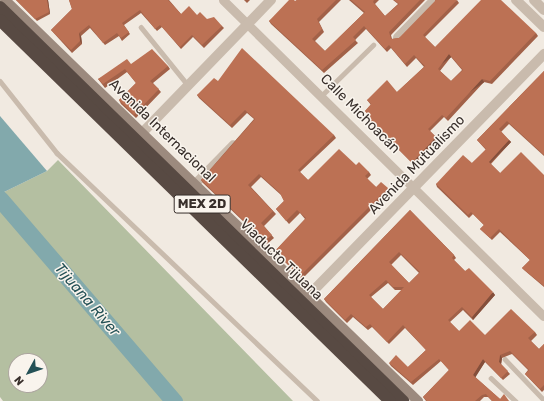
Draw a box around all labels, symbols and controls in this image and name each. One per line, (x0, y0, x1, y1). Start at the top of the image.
street label: Calle Michoacán (317, 71, 403, 157)
street label: Avenida Internacional (105, 76, 219, 186)
street label: Avenida Mutualismo (365, 112, 469, 218)
road number: MEX 2D (173, 193, 231, 215)
street label: Viaducto Tijuana (236, 216, 326, 304)
water label: Tijuana River (50, 260, 124, 340)
north arrow (8, 353, 48, 393)
text: N (12, 373, 27, 388)

